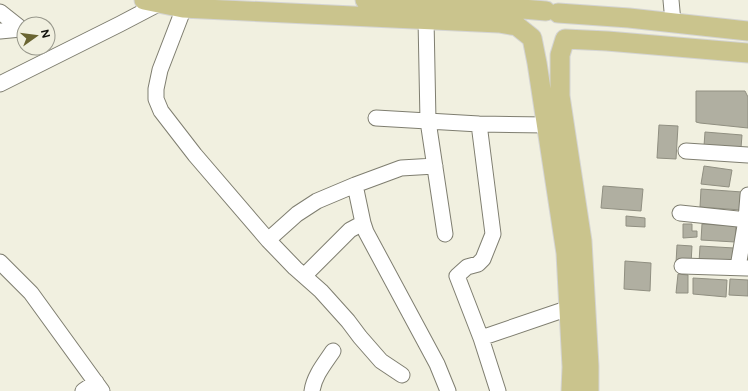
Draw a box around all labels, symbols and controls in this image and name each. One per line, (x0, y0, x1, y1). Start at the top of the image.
north arrow (16, 16, 56, 56)
text: N (38, 28, 53, 39)

